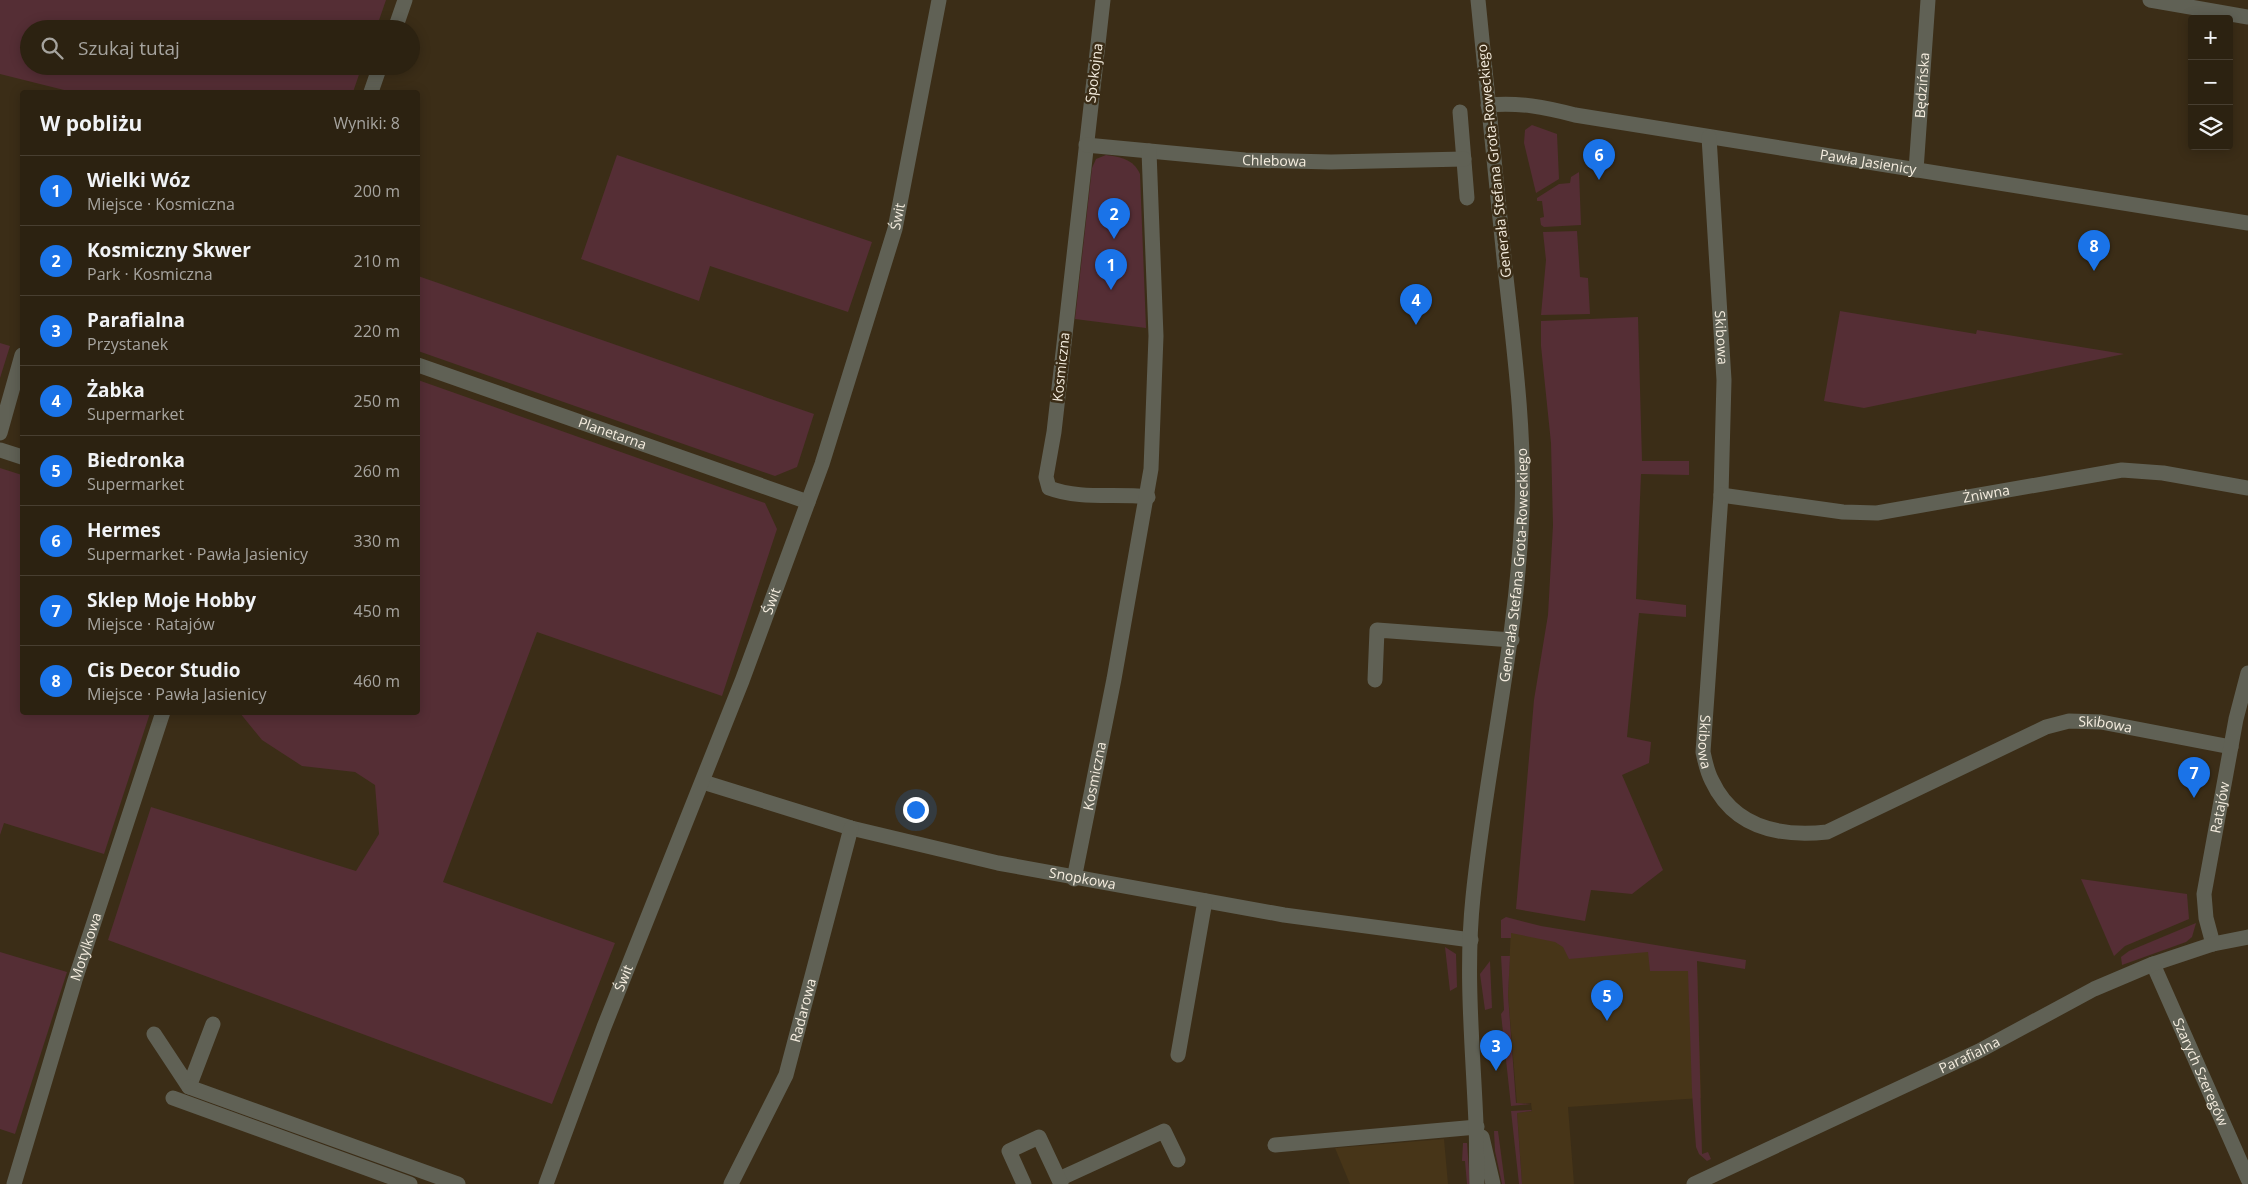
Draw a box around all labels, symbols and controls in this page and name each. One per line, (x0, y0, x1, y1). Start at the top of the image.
map controls (2188, 15, 2233, 150)
button: + (2188, 15, 2233, 60)
search box (20, 20, 420, 75)
icon: search (38, 34, 66, 62)
text: Szukaj tutaj (78, 35, 180, 61)
street label: Spokojna (1080, 42, 1107, 104)
street label: Generała Stefana Grota-Roweckiego (1472, 43, 1515, 279)
street label: Będzińska (1910, 52, 1933, 119)
button: − (2188, 60, 2233, 105)
button: layers (2188, 105, 2233, 150)
text: W pobliżu (40, 109, 142, 137)
text: Wyniki: 8 (333, 112, 400, 134)
pin: 6 (1583, 139, 1615, 180)
street label: Pawła Jasienicy (1819, 144, 1919, 179)
street label: Chlebowa (1242, 150, 1307, 170)
text: Wielki Wóz (87, 167, 190, 193)
text: 1 (51, 180, 61, 202)
text: 200 m (354, 180, 400, 202)
text: Miejsce · Kosmiczna (87, 193, 235, 215)
pin: 2 (1098, 198, 1130, 239)
street label: Świt (885, 201, 909, 231)
pin: 8 (2078, 230, 2110, 271)
text: Kosmiczny Skwer (87, 237, 251, 263)
pin: 1 (1095, 249, 1127, 290)
text: 2 (51, 250, 61, 272)
text: 210 m (354, 250, 400, 272)
text: Park · Kosmiczna (87, 263, 213, 285)
pin: 4 (1400, 284, 1432, 325)
text: Parafialna (87, 307, 185, 333)
street label: Skibowa (1711, 310, 1733, 365)
text: 3 (51, 320, 61, 342)
text: 220 m (354, 320, 400, 342)
street label: Kosmiczna (1047, 331, 1074, 403)
text: Przystanek (87, 333, 168, 355)
text: Żabka (87, 377, 145, 403)
text: 4 (51, 390, 61, 412)
text: 250 m (354, 390, 400, 412)
text: Supermarket (87, 403, 184, 425)
street label: Planetarna (576, 412, 649, 454)
text: Biedronka (87, 447, 185, 473)
street label: Generała Stefana Grota-Roweckiego (1494, 448, 1532, 683)
text: 5 (51, 460, 61, 482)
text: 260 m (354, 460, 400, 482)
text: Supermarket (87, 473, 184, 495)
street label: Żniwna (1961, 480, 2011, 507)
text: Hermes (87, 517, 161, 543)
text: 6 (51, 530, 61, 552)
text: 330 m (354, 530, 400, 552)
text: Supermarket · Pawła Jasienicy (87, 543, 308, 565)
street label: Świt (757, 585, 785, 617)
text: Sklep Moje Hobby (87, 587, 256, 613)
text: 7 (51, 600, 61, 622)
text: 450 m (354, 600, 400, 622)
text: Miejsce · Ratajów (87, 613, 215, 635)
text: Cis Decor Studio (87, 657, 240, 683)
text: 8 (51, 670, 61, 692)
text: 460 m (354, 670, 400, 692)
text: Miejsce · Pawła Jasienicy (87, 683, 267, 705)
street label: Skibowa (2078, 711, 2134, 737)
street label: Skibowa (1694, 714, 1717, 771)
street label: Kosmiczna (1078, 740, 1110, 812)
pin: 7 (2178, 757, 2210, 798)
street label: Ratajów (2205, 780, 2233, 835)
your location (903, 797, 929, 823)
street label: Snopkowa (1048, 862, 1118, 893)
street label: Motylkowa (65, 910, 106, 983)
street label: Świt (609, 962, 637, 994)
street label: Radarowa (785, 976, 820, 1044)
pin: 5 (1591, 980, 1623, 1021)
street label: Szarych Szeregów (2169, 1015, 2233, 1129)
pin: 3 (1480, 1030, 1512, 1071)
street label: Parafialna (1935, 1032, 2003, 1077)

